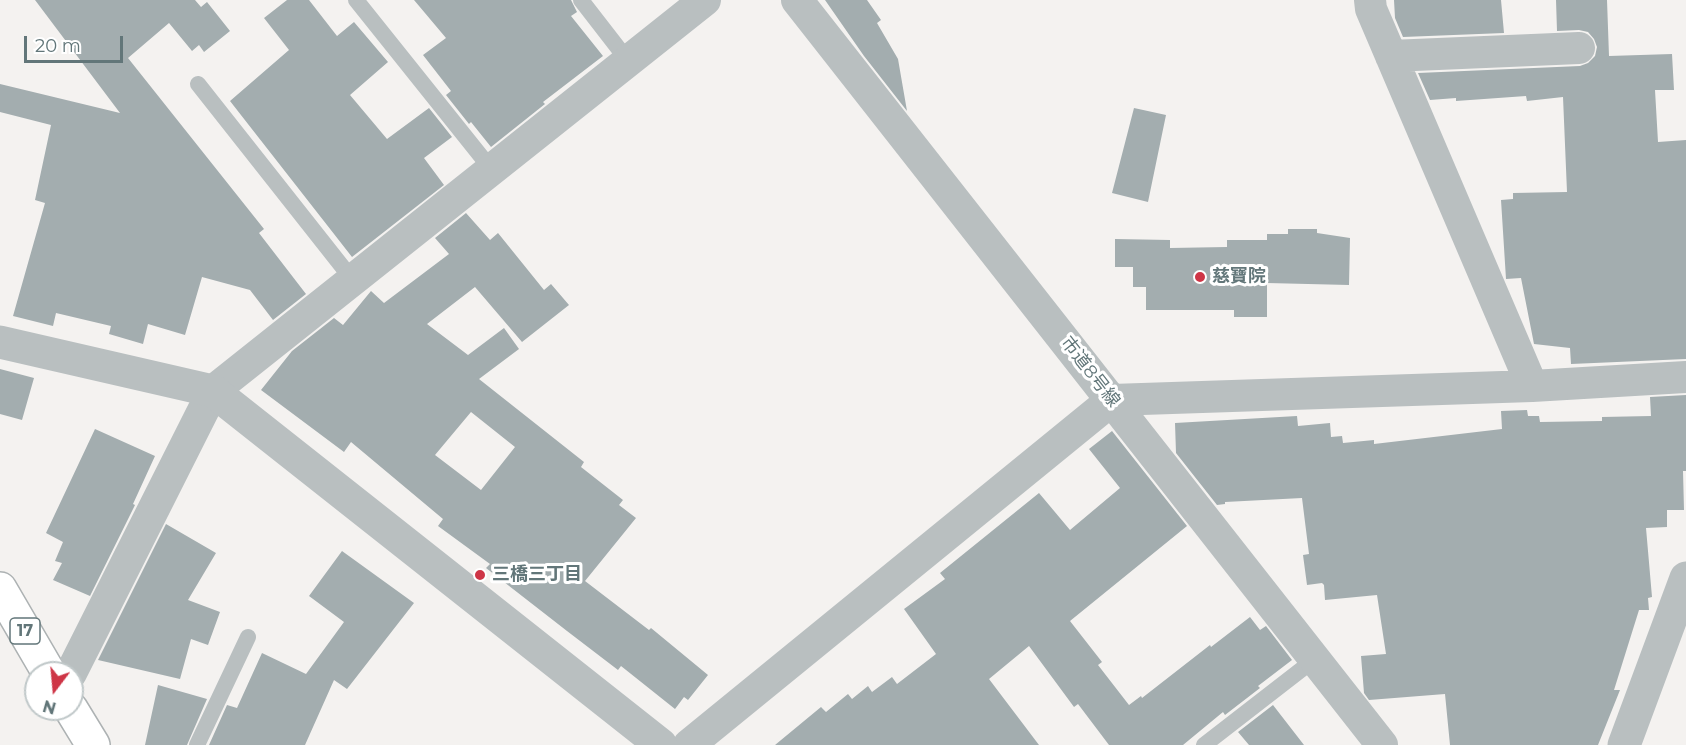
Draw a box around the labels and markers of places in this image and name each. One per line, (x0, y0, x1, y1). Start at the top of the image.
place label: 慈寶院 (1212, 266, 1266, 288)
marker: 慈寶院 (1193, 270, 1207, 284)
place label: 三橋三丁目 (492, 564, 582, 586)
marker: 三橋三丁目 (473, 568, 487, 582)

